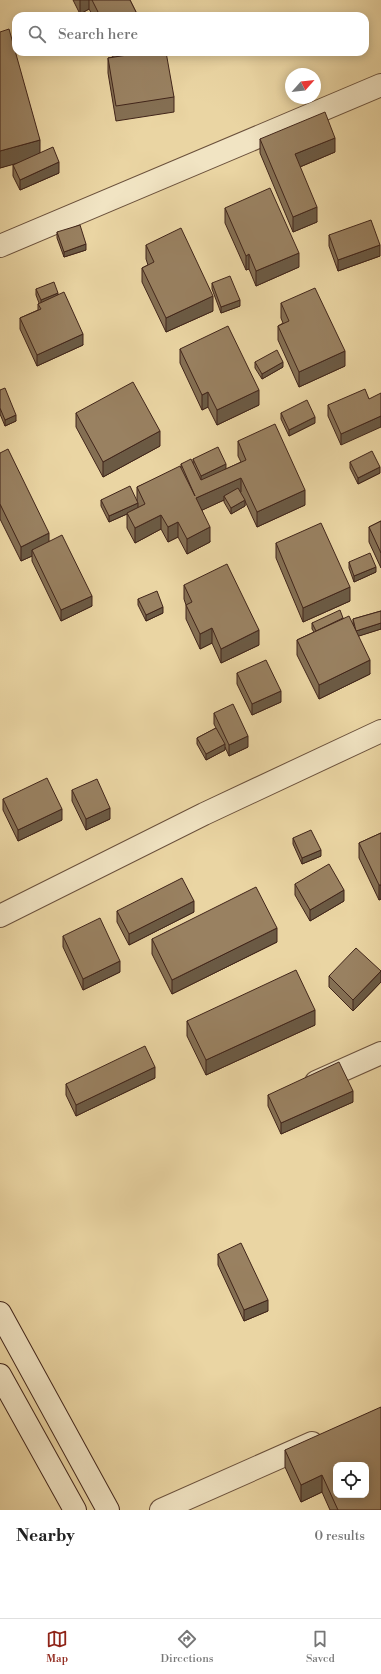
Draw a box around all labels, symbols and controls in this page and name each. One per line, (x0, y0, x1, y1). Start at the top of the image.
search box (12, 12, 369, 56)
icon: search (26, 23, 48, 45)
text: Search here (58, 25, 138, 44)
north arrow (285, 68, 321, 104)
map controls (333, 1462, 369, 1498)
button: locate (333, 1462, 369, 1498)
text: Nearby (16, 1525, 75, 1547)
text: 0 results (314, 1528, 365, 1544)
tab: Map (46, 1628, 68, 1666)
tab: Directions (161, 1628, 214, 1666)
tab: Saved (306, 1628, 335, 1666)

